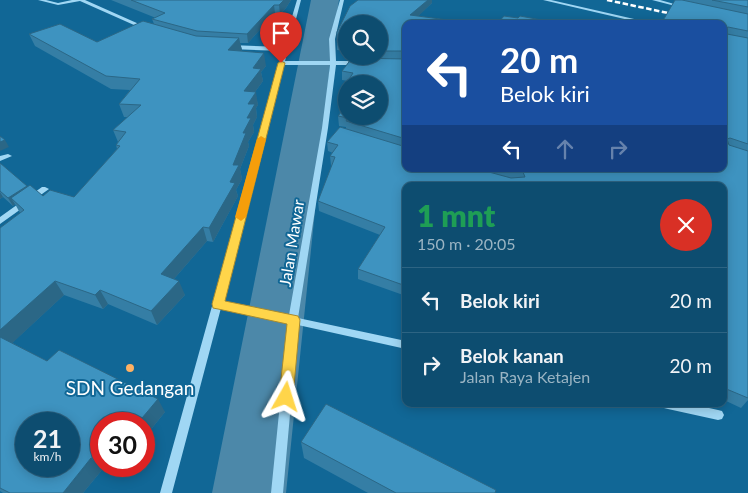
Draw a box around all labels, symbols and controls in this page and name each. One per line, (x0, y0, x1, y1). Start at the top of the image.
pin (260, 12, 302, 63)
map controls (338, 15, 388, 125)
button: search (338, 15, 388, 65)
icon: arrive (267, 19, 295, 47)
text: 20 m (500, 38, 578, 80)
icon: left (417, 40, 482, 105)
button: layers (338, 75, 388, 125)
text: Belok kiri (500, 80, 590, 107)
icon: left (498, 135, 526, 163)
icon: ahead (551, 135, 579, 163)
icon: right (604, 135, 632, 163)
text: 1 mnt (417, 197, 495, 233)
street label: Jalan Mawar (275, 198, 307, 288)
button: close (660, 199, 712, 251)
text: 150 m · 20:05 (417, 234, 516, 253)
icon: left (417, 286, 445, 314)
text: Belok kiri (460, 289, 540, 312)
text: 20 m (669, 289, 712, 312)
text: Belok kanan (460, 344, 564, 367)
icon: right (417, 351, 445, 379)
text: 20 m (669, 354, 712, 377)
marker: SDN Gedangan (124, 362, 136, 374)
text: Jalan Raya Ketajen (460, 367, 590, 386)
position arrow (259, 370, 311, 422)
place label: SDN Gedangan (66, 376, 194, 399)
speed limit sign: 30 (90, 412, 155, 477)
text: 21 (33, 423, 62, 453)
text: km/h (33, 449, 62, 464)

